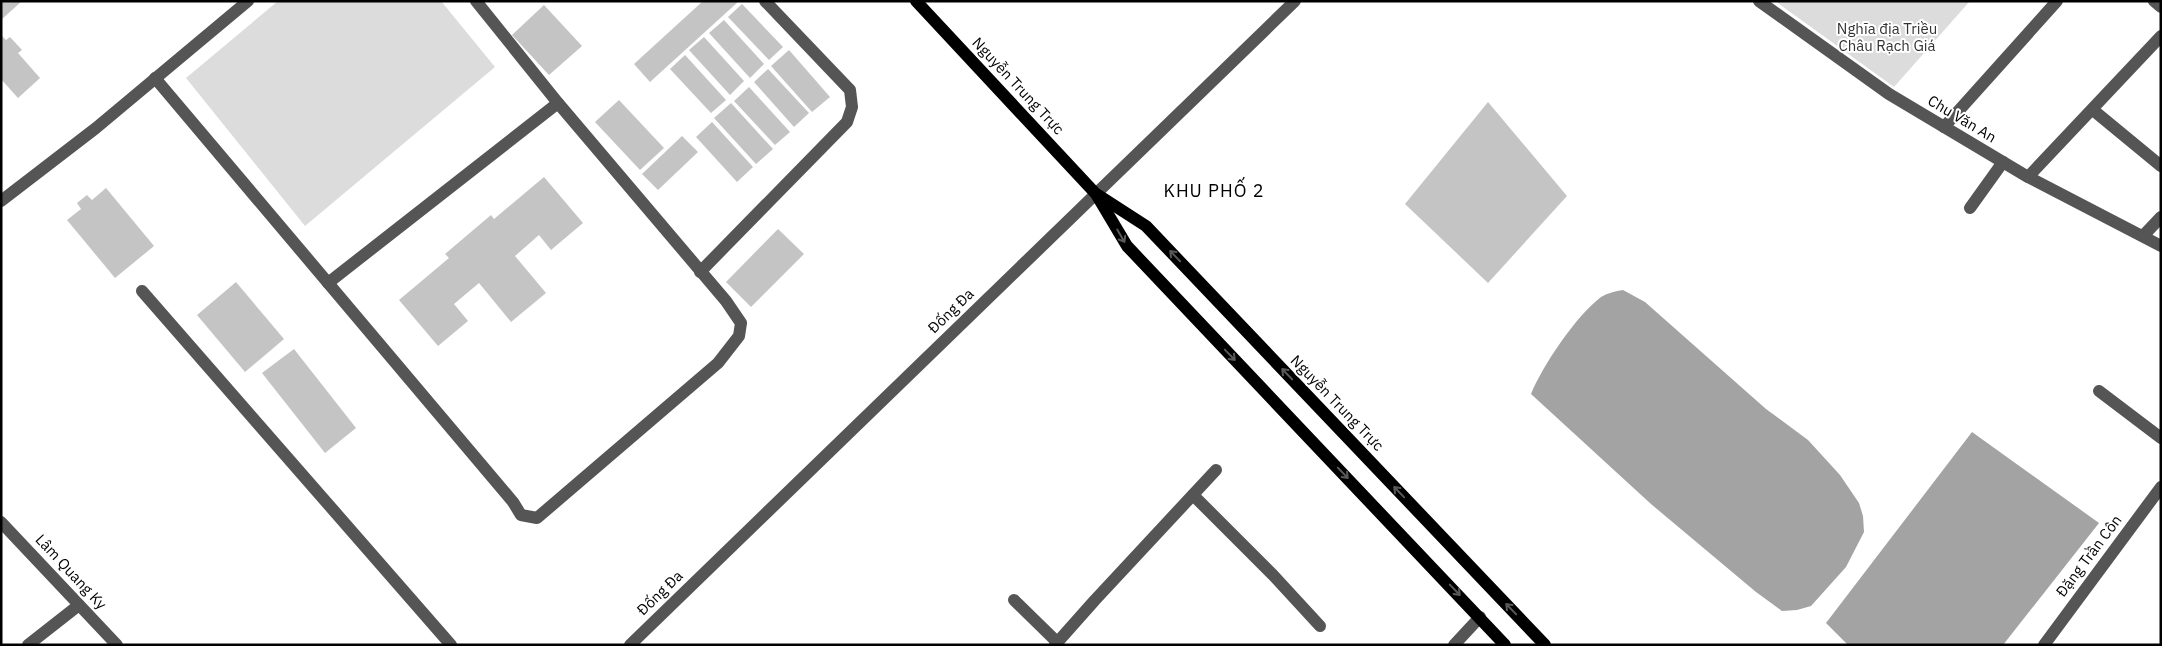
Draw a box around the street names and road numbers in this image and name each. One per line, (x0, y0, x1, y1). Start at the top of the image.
street label: Nguyễn Trung Trực (968, 33, 1069, 139)
street label: Chu Văn An (1924, 91, 2000, 146)
street label: Đống Đa (924, 284, 978, 337)
street label: Nguyễn Trung Trực (1287, 351, 1388, 455)
street label: Đặng Trần Côn (2052, 511, 2126, 600)
street label: Lâm Quang Ky (32, 530, 111, 614)
street label: Đống Đa (633, 566, 687, 619)

